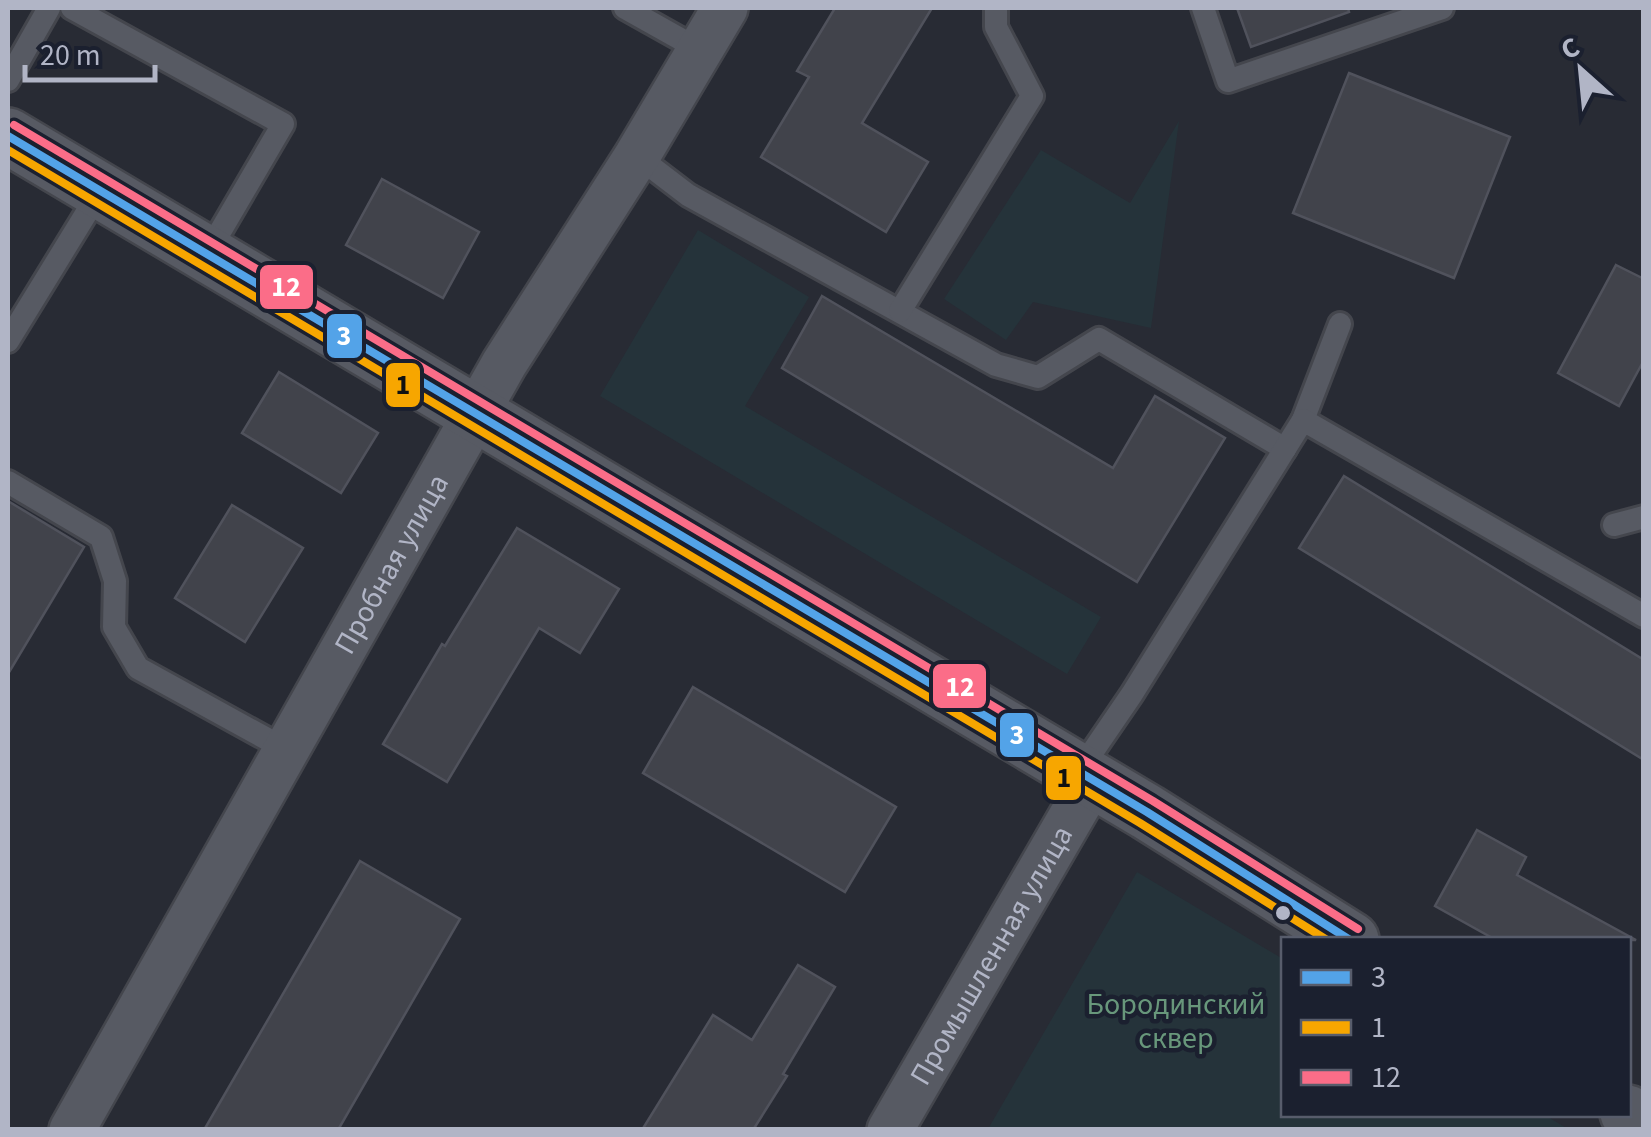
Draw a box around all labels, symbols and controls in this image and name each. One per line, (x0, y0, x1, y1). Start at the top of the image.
scale bar (25, 20, 155, 82)
north arrow (1531, 20, 1631, 120)
text: С (1554, 27, 1586, 70)
text: 20 m (40, 34, 101, 77)
line badge: 12 (258, 263, 315, 311)
text: 12 (271, 267, 301, 307)
line badge: 3 (325, 312, 364, 360)
text: 3 (337, 316, 351, 356)
line badge: 1 (384, 361, 422, 409)
text: 1 (396, 365, 410, 405)
street label: Пробная улица (324, 466, 460, 662)
line badge: 12 (931, 662, 988, 710)
text: 12 (945, 667, 975, 707)
line badge: 3 (998, 711, 1036, 759)
text: 3 (1010, 715, 1024, 755)
line badge: 1 (1044, 754, 1083, 802)
text: 1 (1057, 758, 1071, 798)
street label: Промышленная улица (899, 818, 1084, 1093)
unlabelled marker (1273, 903, 1293, 923)
legend (1281, 937, 1631, 1117)
text: 3 (1371, 956, 1386, 999)
park label: Бородинский сквер (1087, 983, 1265, 1060)
text: 1 (1371, 1006, 1386, 1049)
text: 12 (1371, 1056, 1401, 1099)

